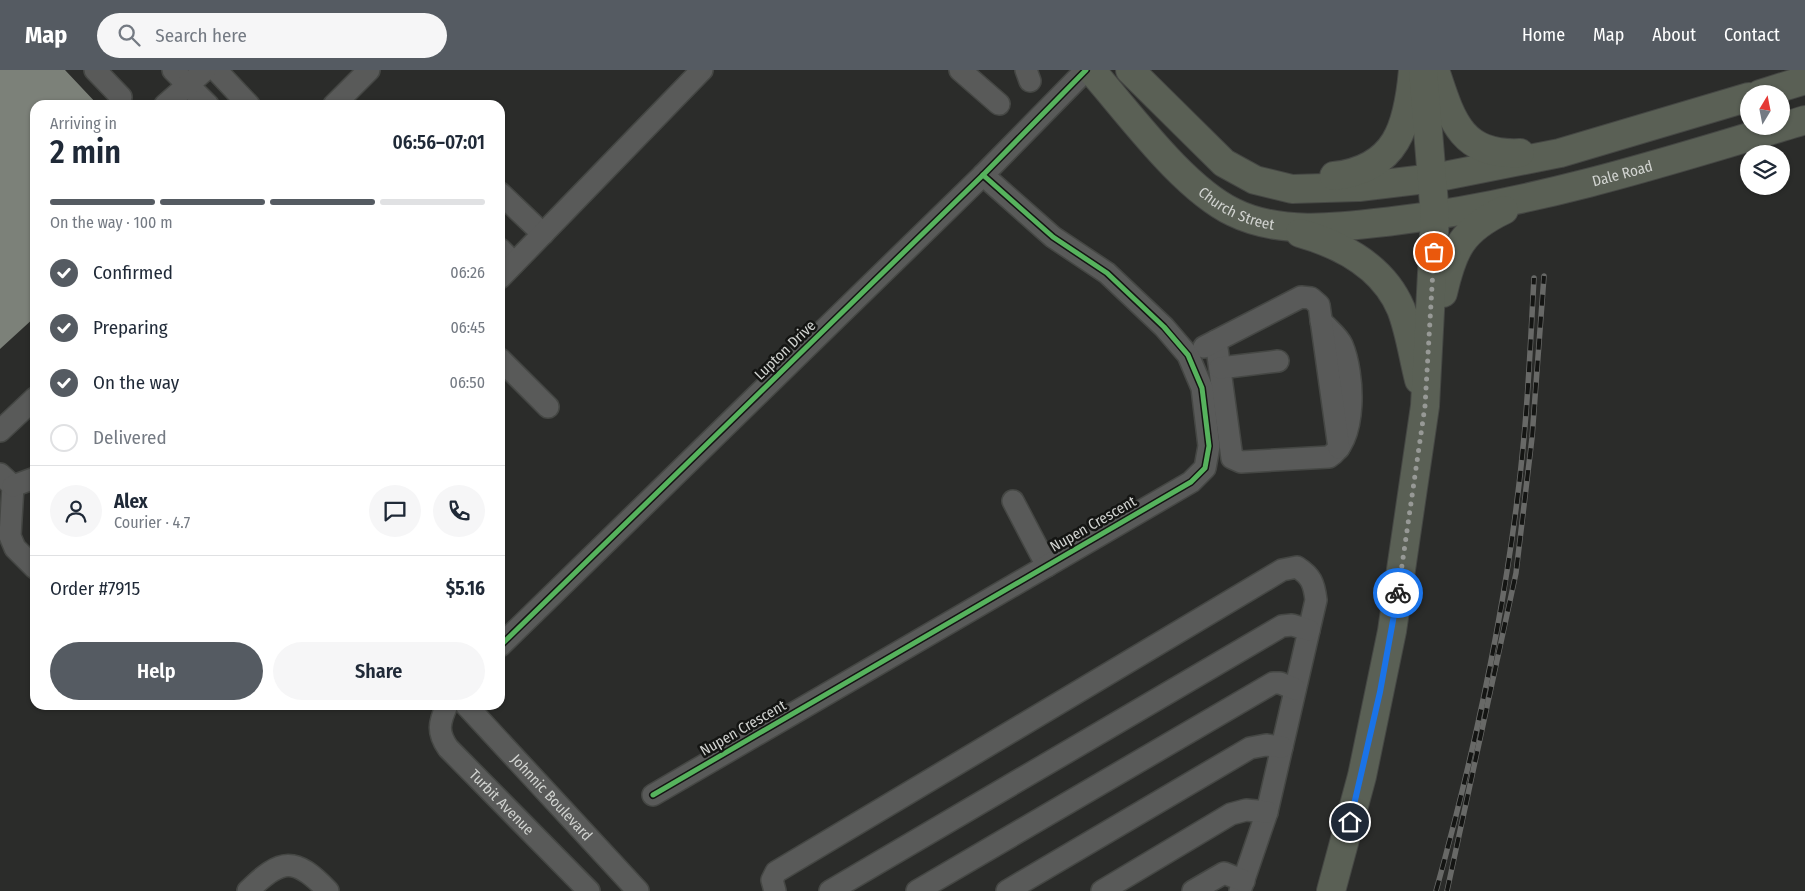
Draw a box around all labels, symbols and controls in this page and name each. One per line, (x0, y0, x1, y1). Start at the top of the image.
search box (97, 13, 447, 58)
text: Map (25, 21, 67, 49)
icon: search (115, 21, 143, 49)
text: Search here (155, 24, 247, 47)
text: Home (1522, 24, 1565, 46)
text: Map (1593, 24, 1624, 46)
text: About (1652, 24, 1696, 46)
text: Contact (1724, 24, 1780, 46)
north arrow (1740, 85, 1790, 135)
map controls (1740, 85, 1790, 195)
text: Arriving in (50, 114, 117, 133)
text: 06:56–07:01 (393, 131, 485, 154)
text: 2 min (50, 133, 121, 171)
button: layers (1740, 145, 1790, 195)
street label: Dale Road (1590, 157, 1655, 190)
street label: Church Street (1195, 183, 1276, 234)
text: On the way · 100 m (50, 213, 172, 232)
pin (1413, 231, 1455, 273)
icon: bag (1420, 238, 1448, 266)
icon: check (50, 259, 78, 287)
text: Confirmed (93, 261, 173, 284)
text: 06:26 (450, 263, 485, 282)
icon: check (50, 314, 78, 342)
text: Preparing (93, 316, 168, 339)
street label: Lupton Drive (751, 316, 819, 384)
text: 06:45 (450, 318, 485, 337)
icon: check (50, 369, 78, 397)
text: On the way (93, 371, 179, 394)
text: 06:50 (450, 373, 485, 392)
text: Delivered (93, 426, 167, 449)
button: person (50, 485, 102, 537)
button: chat (369, 485, 421, 537)
button: phone (433, 485, 485, 537)
text: Alex (114, 490, 148, 513)
street label: Nupen Crescent (1047, 492, 1139, 556)
text: Courier · 4.7 (114, 513, 190, 532)
courier (1373, 568, 1423, 618)
text: Order #7915 (50, 577, 140, 600)
text: $5.16 (446, 577, 485, 600)
icon: bike (1384, 579, 1412, 607)
button: Help (50, 642, 263, 700)
button: Share (273, 642, 485, 700)
street label: Nupen Crescent (697, 696, 789, 760)
street label: Johnnic Boulevard (507, 751, 596, 845)
street label: Turbit Avenue (465, 766, 538, 839)
pin (1329, 801, 1371, 843)
icon: home (1336, 808, 1364, 836)

